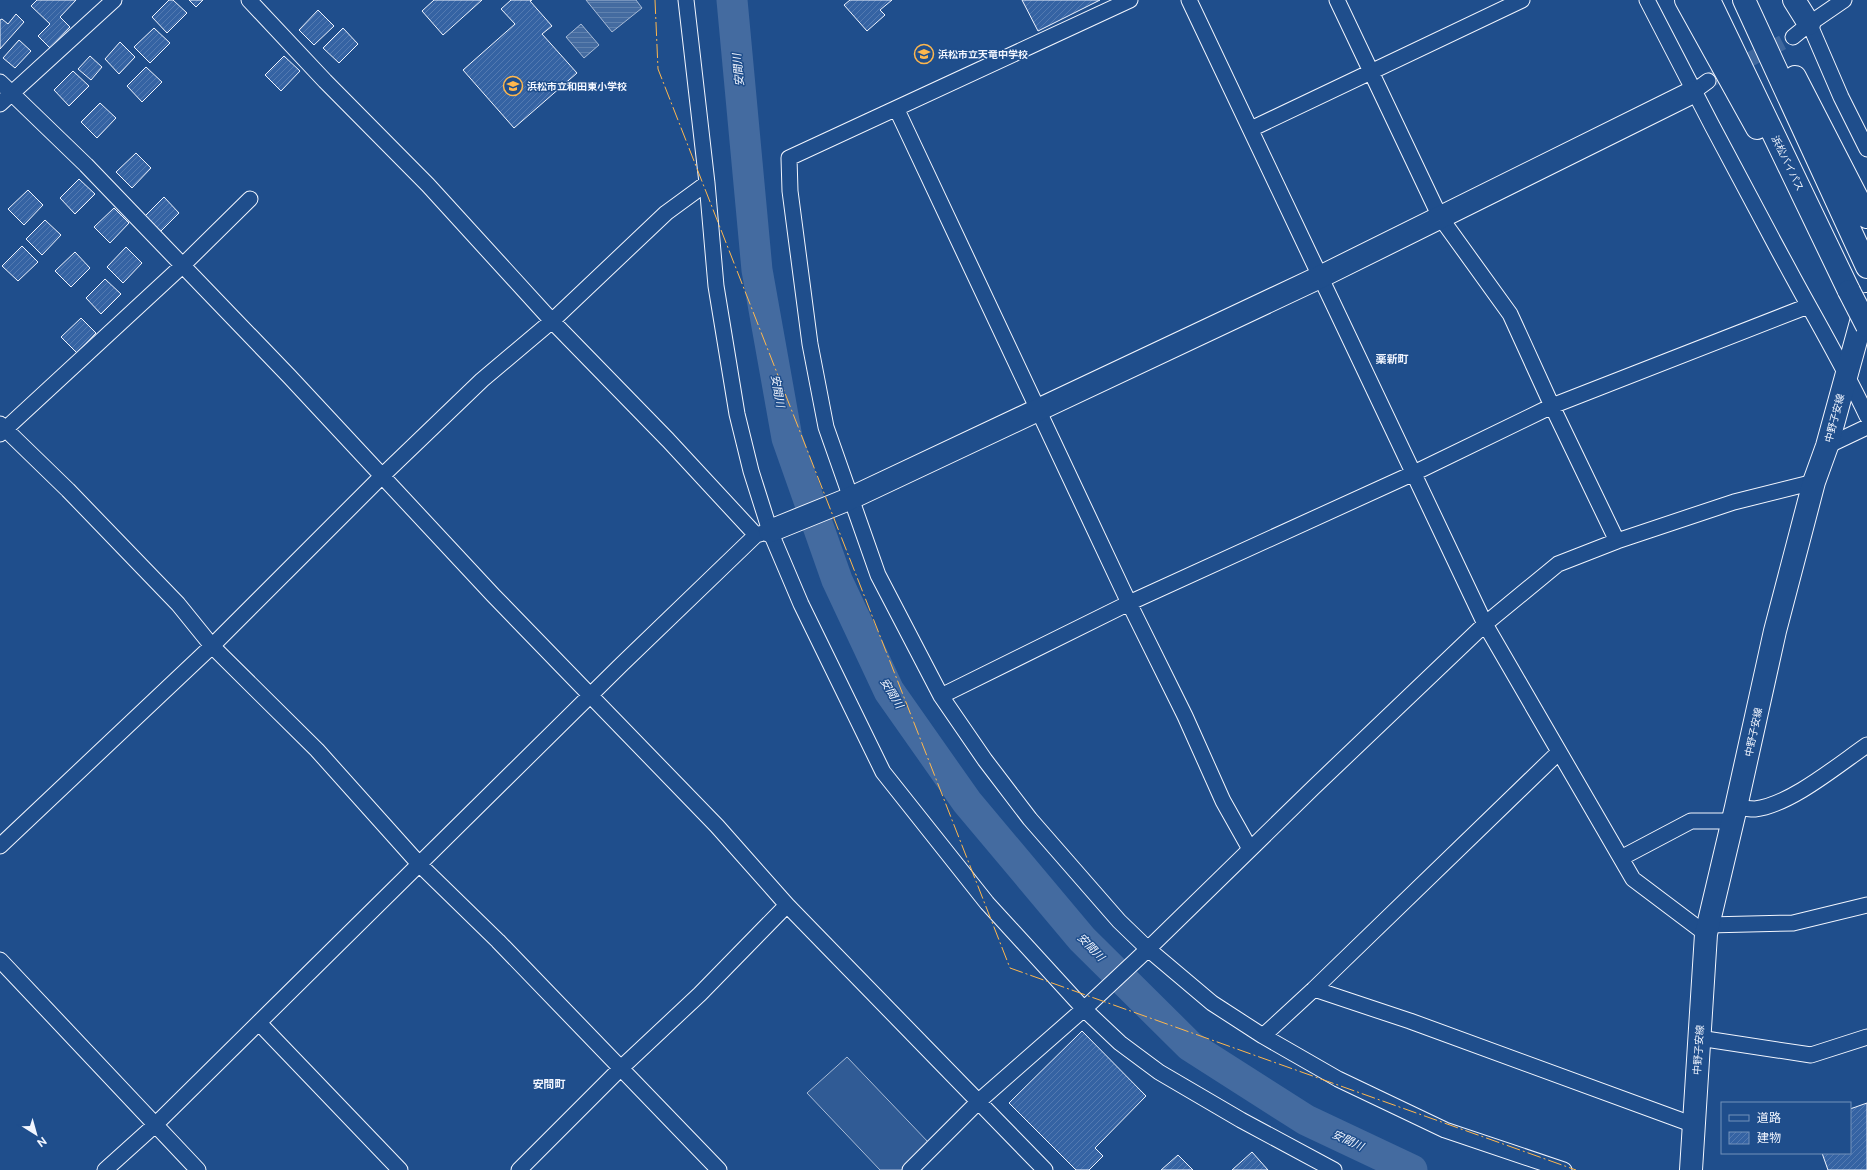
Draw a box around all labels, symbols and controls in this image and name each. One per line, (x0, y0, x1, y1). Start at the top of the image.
school or university icon: 浜松市立天竜中学校 (913, 43, 935, 65)
place label: 浜松市立天竜中学校 (938, 48, 1028, 60)
water label: 安間川 (730, 52, 745, 87)
school or university icon: 浜松市立和田東小学校 (502, 75, 524, 97)
place label: 浜松市立和田東小学校 (527, 80, 627, 92)
street label: 浜松バイパス (1769, 133, 1807, 193)
district label: 薬新町 (1376, 353, 1409, 365)
water label: 安間川 (769, 374, 787, 409)
street label: 中野子安線 (1822, 392, 1846, 444)
water label: 安間川 (878, 676, 906, 711)
street label: 中野子安線 (1742, 706, 1764, 758)
water label: 安間川 (1075, 931, 1107, 964)
street label: 中野子安線 (1690, 1025, 1706, 1075)
district label: 安間町 (533, 1078, 566, 1090)
legend (1721, 1102, 1851, 1154)
text: 道路 (1757, 1111, 1781, 1125)
north arrow (16, 1114, 56, 1154)
water label: 安間川 (1331, 1128, 1366, 1153)
text: 建物 (1757, 1131, 1781, 1145)
text: N (35, 1135, 49, 1149)

